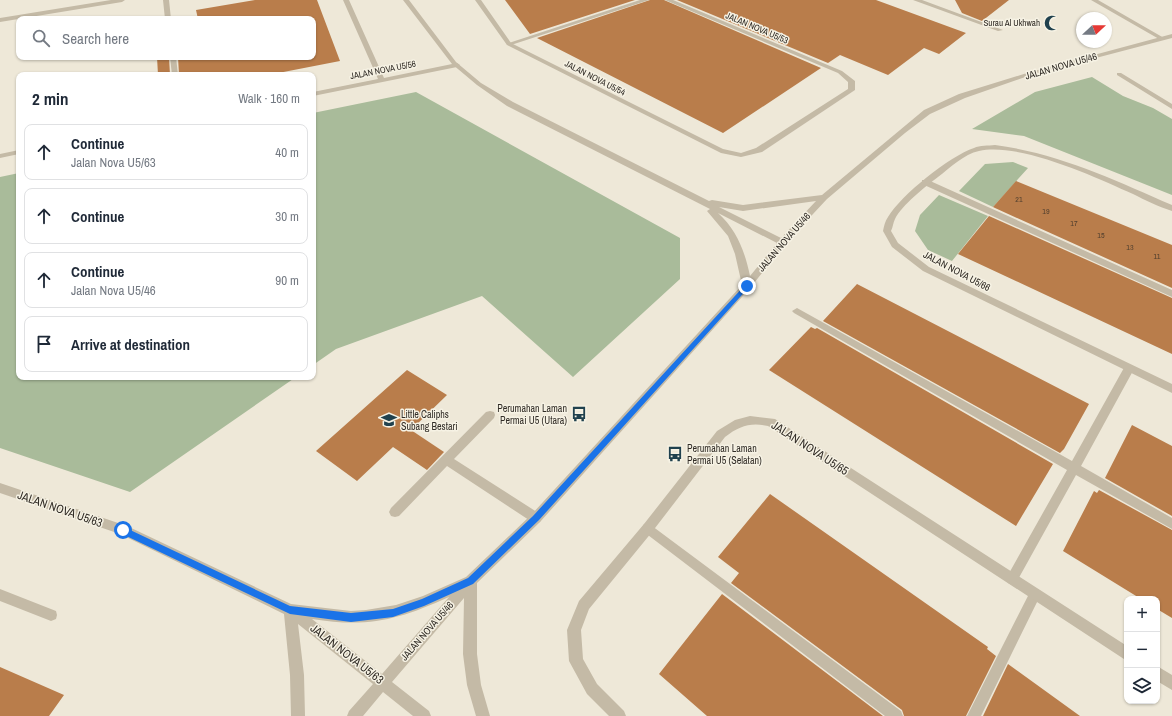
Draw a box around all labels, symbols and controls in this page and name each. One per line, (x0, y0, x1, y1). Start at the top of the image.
street label: JALAN NOVA U5/53 (724, 9, 790, 47)
north arrow (1076, 12, 1112, 48)
mosque icon: Surau Al Ukhwah (1043, 14, 1061, 32)
search box (16, 16, 316, 60)
place label: Surau Al Ukhwah (983, 17, 1040, 29)
icon: search (30, 27, 52, 49)
text: Search here (62, 28, 129, 49)
street label: JALAN NOVA U5/46 (1024, 49, 1099, 82)
street label: JALAN NOVA U5/56 (349, 58, 417, 82)
street label: JALAN NOVA U5/54 (563, 58, 627, 98)
text: 2 min (32, 87, 68, 110)
text: Walk · 160 m (238, 90, 300, 107)
text: Continue (71, 133, 124, 154)
icon: ahead (33, 141, 55, 163)
text: 40 m (275, 144, 299, 161)
text: Jalan Nova U5/63 (71, 154, 156, 171)
house number: 21 (1015, 194, 1023, 204)
icon: ahead (33, 205, 55, 227)
text: Continue (71, 206, 124, 227)
house number: 19 (1042, 206, 1050, 216)
text: 30 m (275, 208, 299, 225)
street label: JALAN NOVA U5/46 (755, 209, 814, 274)
house number: 17 (1070, 218, 1078, 228)
house number: 15 (1097, 230, 1105, 240)
house number: 13 (1126, 242, 1134, 252)
street label: JALAN NOVA U5/66 (921, 248, 993, 294)
house number: 11 (1154, 251, 1161, 261)
text: Continue (71, 261, 124, 282)
icon: ahead (33, 269, 55, 291)
text: 90 m (275, 272, 299, 289)
route end (738, 277, 756, 295)
text: Jalan Nova U5/46 (71, 282, 156, 299)
icon: arrive (33, 333, 55, 355)
text: Arrive at destination (71, 334, 190, 355)
place label: Perumahan Laman Permai U5 (Utara) (497, 402, 567, 427)
bus stop icon: Perumahan Laman Permai U5 (Utara) (570, 405, 588, 423)
place label: Little Caliphs Subang Bestari (401, 408, 458, 433)
school or university icon: Little Caliphs Subang Bestari (380, 411, 398, 429)
street label: JALAN NOVA U5/65 (768, 417, 852, 479)
place label: Perumahan Laman Permai U5 (Selatan) (687, 442, 762, 467)
bus stop icon: Perumahan Laman Permai U5 (Selatan) (666, 445, 684, 463)
street label: JALAN NOVA U5/63 (15, 487, 105, 531)
route start (114, 521, 132, 539)
map controls (1124, 596, 1160, 704)
button: + (1124, 596, 1160, 632)
street label: JALAN NOVA U5/46 (398, 598, 457, 663)
street label: JALAN NOVA U5/63 (307, 620, 387, 688)
button: − (1124, 632, 1160, 668)
button: layers (1124, 668, 1160, 704)

